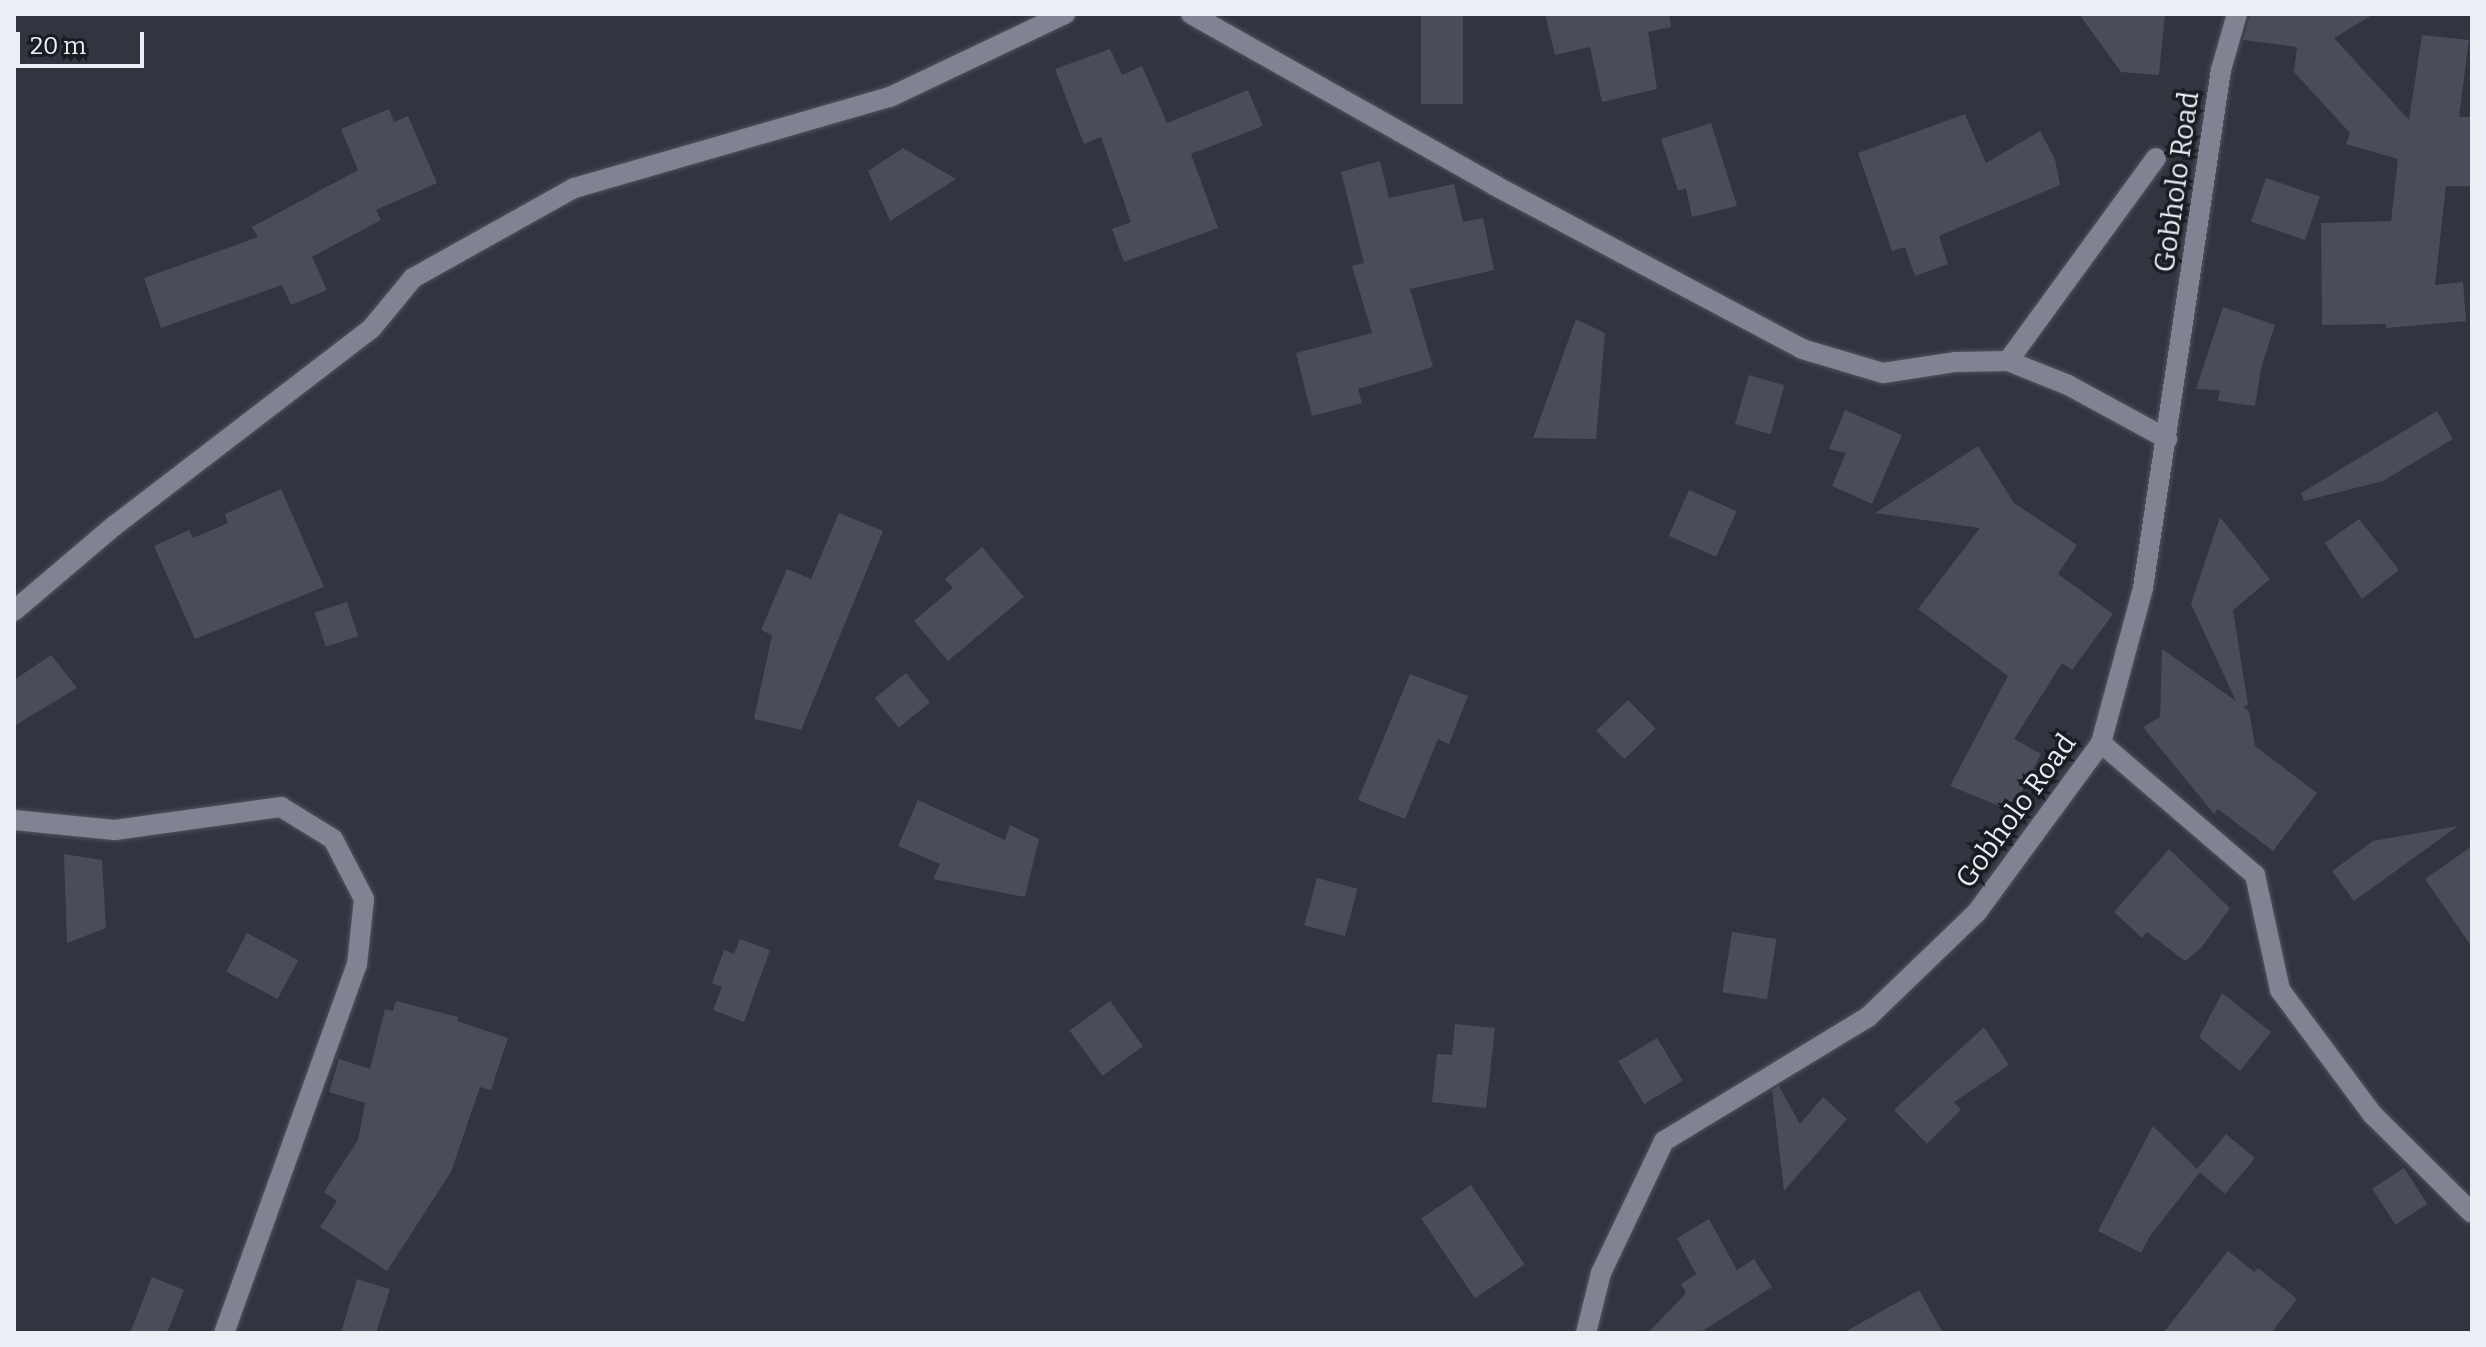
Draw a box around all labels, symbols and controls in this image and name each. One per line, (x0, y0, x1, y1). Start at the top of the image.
scale bar (20, 16, 148, 66)
text: 20 m (30, 32, 86, 60)
street label: Gobholo Road (2148, 90, 2206, 274)
street label: Gobholo Road (1949, 728, 2083, 894)

